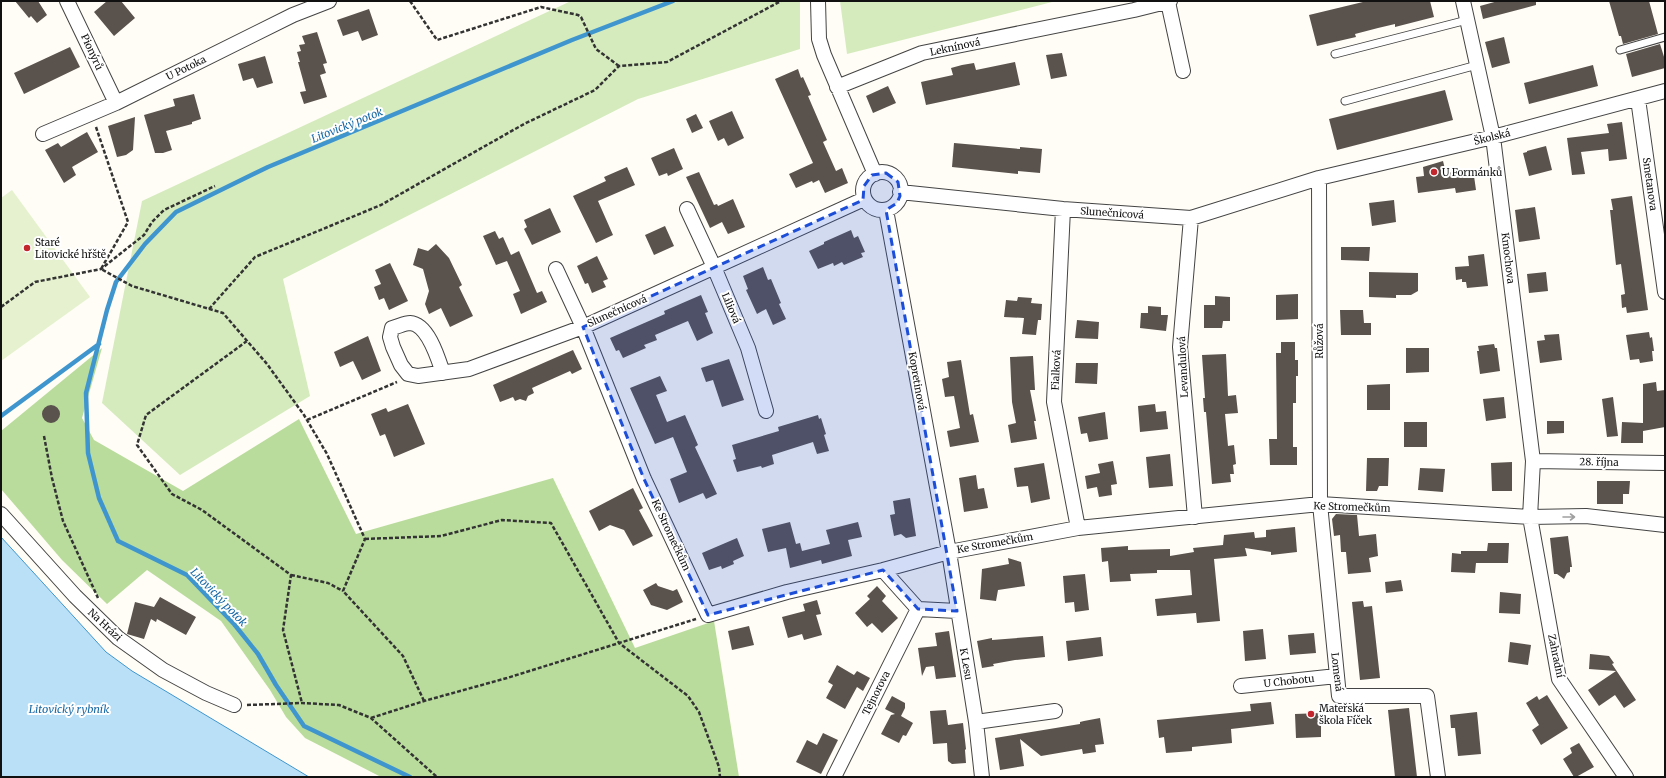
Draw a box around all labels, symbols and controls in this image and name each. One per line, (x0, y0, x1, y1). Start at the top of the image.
street label: Pionýrů (78, 32, 106, 72)
street label: Leknínová (929, 35, 982, 59)
street label: U Potoka (164, 52, 209, 83)
water label: Litovický potok (309, 104, 385, 146)
street label: Školská (1472, 125, 1512, 148)
street label: Smetanova (1640, 157, 1660, 212)
place label: U Formánků (1442, 166, 1502, 179)
marker: U Formánků (1429, 167, 1439, 177)
street label: Slunečnicová (1080, 204, 1145, 222)
street label: Kmochova (1498, 232, 1518, 285)
place label: Staré Litovické hřště (35, 236, 106, 261)
marker: Staré Litovické hřště (22, 243, 32, 253)
street label: Liliová (719, 291, 744, 326)
street label: Slunečnicová (585, 292, 649, 330)
street label: Růžová (1313, 323, 1326, 359)
street label: Levandulová (1175, 335, 1191, 398)
street label: Fialková (1048, 349, 1064, 391)
street label: Kopretinová (905, 351, 929, 412)
street label: 28. října (1579, 455, 1619, 469)
street label: Ke Stromečkům (649, 497, 693, 573)
street label: Ke Stromečkům (1313, 499, 1391, 515)
one-way arrow (1562, 513, 1575, 520)
street label: Ke Stromečkům (956, 530, 1034, 556)
water label: Litovický potok (188, 565, 250, 629)
street label: Na Hrázi (85, 606, 125, 644)
street label: Zahradní (1545, 633, 1567, 680)
street label: K Lesu (957, 647, 975, 681)
street label: Lomená (1328, 652, 1346, 693)
street label: Tejnorova (859, 668, 893, 717)
street label: U Chobotu (1263, 672, 1315, 690)
water label: Litovický rybník (29, 702, 109, 716)
place label: Mateřská škola Fíček (1319, 702, 1373, 727)
marker: Mateřská škola Fíček (1306, 709, 1316, 719)

